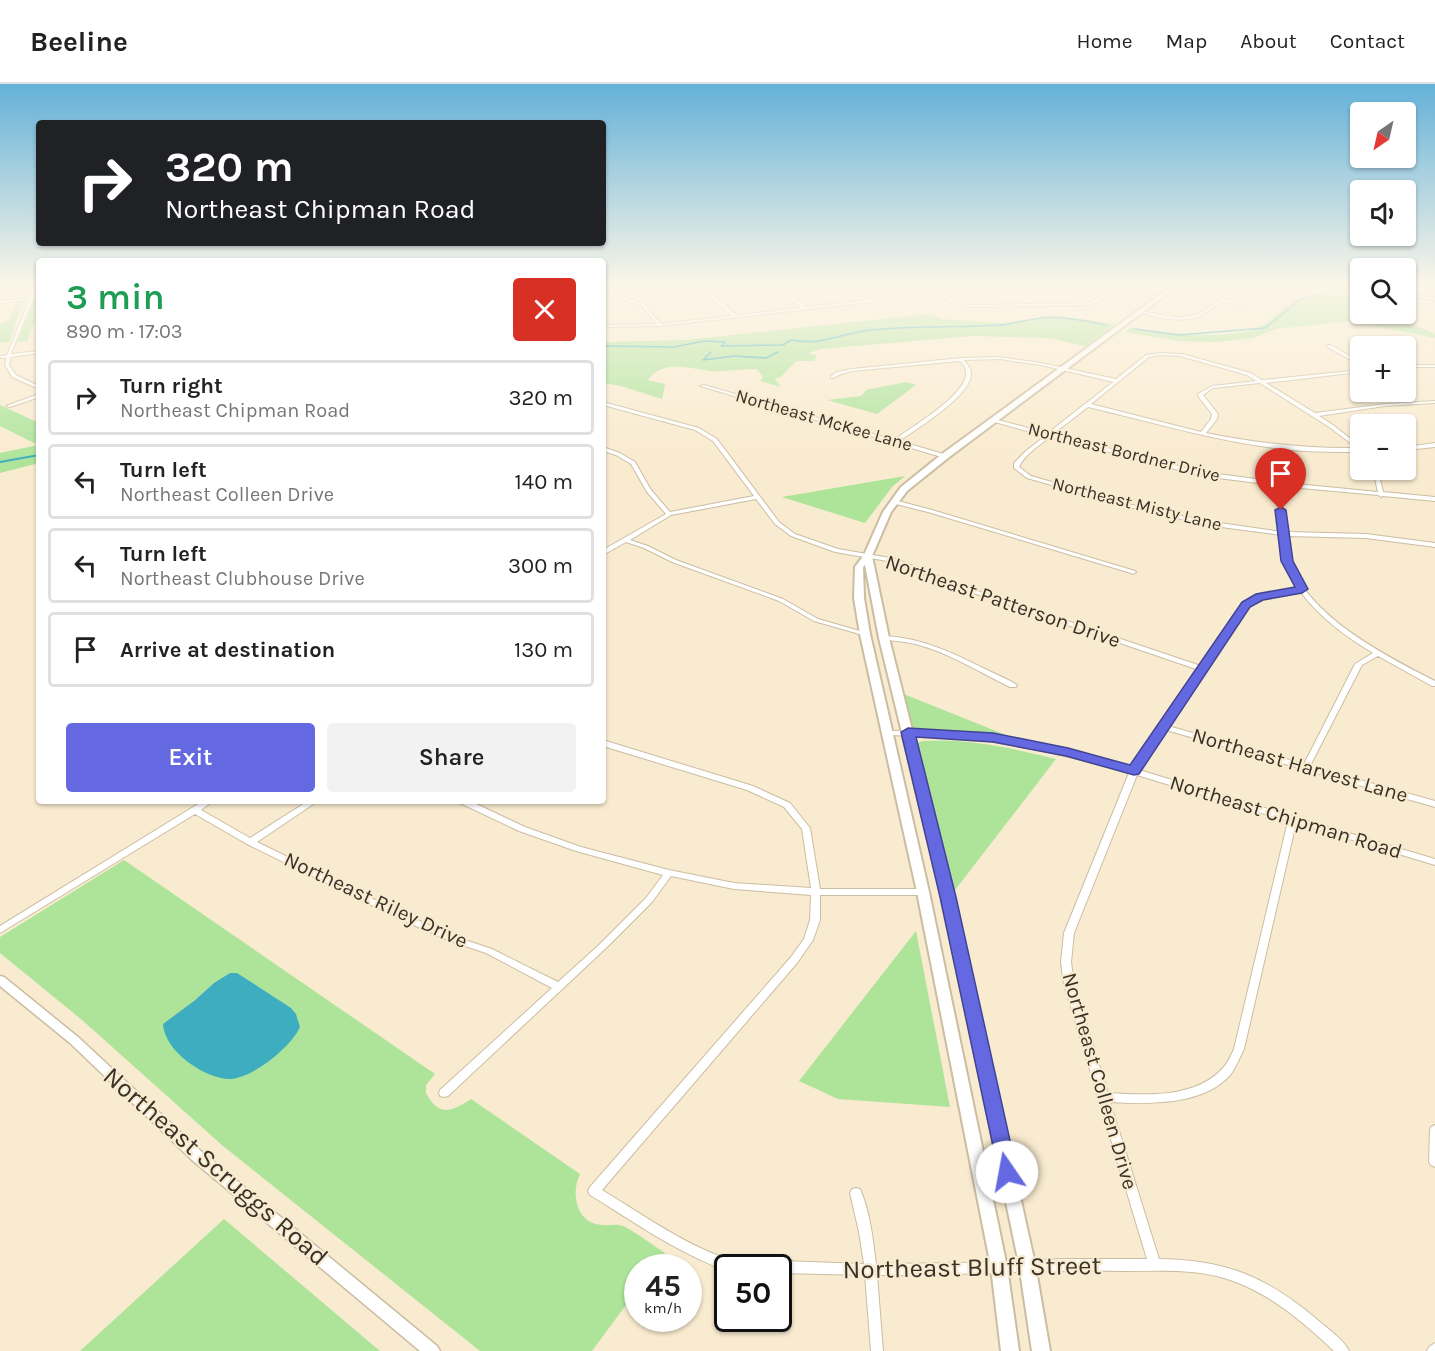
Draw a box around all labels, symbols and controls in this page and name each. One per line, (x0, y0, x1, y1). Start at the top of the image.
text: Beeline (30, 25, 128, 58)
text: Home (1077, 29, 1133, 53)
text: Map (1166, 29, 1207, 53)
text: About (1240, 29, 1297, 53)
text: Contact (1330, 29, 1405, 53)
north arrow (1350, 102, 1416, 168)
map controls (1350, 102, 1416, 480)
text: 320 m (165, 142, 294, 192)
icon: right (66, 144, 144, 222)
button: sound (1350, 180, 1416, 246)
text: Northeast Chipman Road (165, 193, 476, 225)
button: search (1350, 258, 1416, 324)
text: 3 min (66, 276, 165, 318)
button: close (513, 278, 576, 341)
text: 890 m · 17:03 (66, 320, 183, 343)
button: + (1350, 336, 1416, 402)
text: Turn right (120, 373, 223, 399)
icon: right (69, 381, 102, 414)
street label: Northeast McKee Lane (733, 384, 915, 456)
text: 320 m (508, 385, 573, 411)
text: Northeast Chipman Road (120, 399, 350, 422)
button: − (1350, 414, 1416, 480)
street label: Northeast Bordner Drive (1026, 417, 1222, 487)
pin (1255, 448, 1306, 510)
text: Turn left (120, 457, 207, 483)
icon: arrive (1264, 457, 1297, 490)
icon: left (69, 465, 102, 498)
text: 140 m (515, 469, 573, 495)
street label: Northeast Misty Lane (1050, 472, 1224, 536)
text: Northeast Colleen Drive (120, 483, 334, 506)
text: Turn left (120, 541, 207, 567)
icon: left (69, 549, 102, 582)
street label: Northeast Patterson Drive (882, 549, 1124, 653)
text: 300 m (508, 553, 573, 579)
text: Northeast Clubhouse Drive (120, 567, 365, 590)
icon: arrive (69, 633, 102, 666)
text: Arrive at destination (120, 637, 335, 663)
text: 130 m (514, 637, 573, 663)
button: Exit (66, 723, 315, 792)
button: Share (327, 723, 576, 792)
street label: Northeast Harvest Lane (1189, 723, 1411, 807)
street label: Northeast Chipman Road (1167, 770, 1405, 864)
street label: Northeast Riley Drive (280, 847, 472, 953)
street label: Northeast Colleen Drive (1058, 970, 1142, 1192)
street label: Northeast Scruggs Road (97, 1060, 334, 1272)
position arrow (975, 1140, 1039, 1204)
street label: Northeast Bluff Street (842, 1250, 1102, 1285)
speed limit sign: 50 (714, 1254, 792, 1332)
text: 45 (645, 1268, 681, 1304)
text: km/h (644, 1299, 682, 1317)

